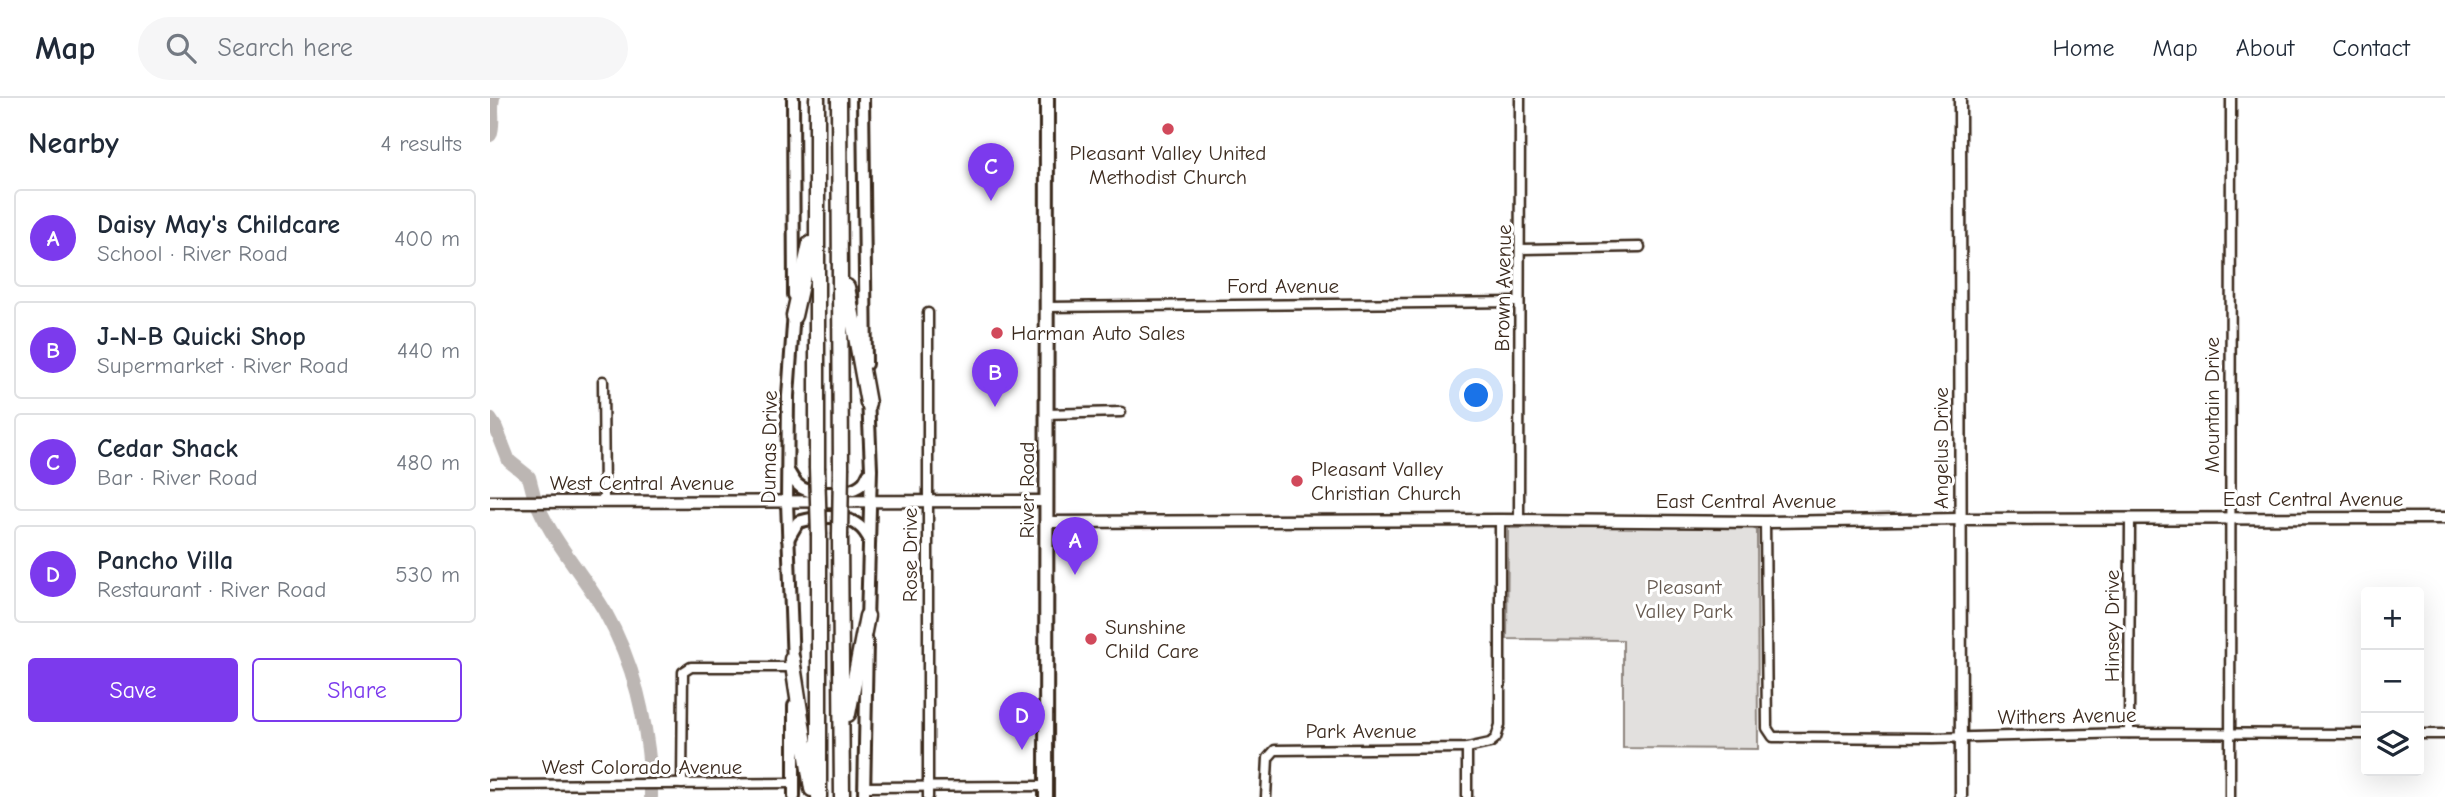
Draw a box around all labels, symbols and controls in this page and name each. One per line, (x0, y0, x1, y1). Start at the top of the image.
search box (138, 17, 628, 80)
text: Map (35, 29, 96, 67)
icon: search (162, 29, 200, 67)
text: Search here (218, 33, 353, 63)
text: Home (2053, 34, 2114, 62)
text: Map (2152, 34, 2198, 62)
text: About (2236, 34, 2294, 62)
text: Contact (2332, 34, 2410, 62)
marker: Pleasant Valley United Methodist Church (1160, 121, 1176, 137)
text: Nearby (28, 126, 119, 161)
text: 4 results (380, 130, 462, 157)
place label: Pleasant Valley United Methodist Church (1070, 141, 1266, 189)
pin: C (968, 143, 1014, 201)
text: Daisy May's Childcare (97, 210, 340, 240)
street label: Brown Avenue (1490, 224, 1516, 352)
text: A (47, 225, 59, 252)
text: 400 m (394, 225, 460, 252)
text: School · River Road (97, 240, 288, 267)
street label: Ford Avenue (1227, 274, 1339, 298)
place label: Harman Auto Sales (1011, 321, 1185, 345)
text: J-N-B Quicki Shop (97, 322, 306, 352)
marker: Harman Auto Sales (989, 325, 1005, 341)
text: B (46, 337, 60, 364)
text: 440 m (397, 337, 460, 364)
street label: Mountain Drive (2200, 337, 2224, 473)
pin: B (972, 349, 1018, 407)
text: Supermarket · River Road (97, 352, 349, 379)
your location (1459, 378, 1493, 412)
street label: Angelus Drive (1929, 387, 1953, 509)
street label: Dumas Drive (756, 390, 782, 504)
text: Cedar Shack (97, 434, 238, 464)
street label: River Road (1015, 442, 1039, 538)
text: C (46, 449, 60, 476)
text: 480 m (396, 449, 460, 476)
place label: Pleasant Valley Christian Church (1311, 457, 1461, 505)
text: Bar · River Road (97, 464, 258, 491)
street label: West Central Avenue (550, 471, 734, 495)
marker: Pleasant Valley Christian Church (1289, 473, 1305, 489)
street label: East Central Avenue (2223, 487, 2403, 511)
street label: East Central Avenue (1656, 489, 1836, 513)
street label: Rose Drive (898, 508, 922, 602)
pin: A (1052, 517, 1098, 575)
text: Pancho Villa (97, 546, 233, 576)
text: D (46, 561, 60, 588)
text: 530 m (395, 561, 460, 588)
street label: Hinsey Drive (2100, 570, 2124, 682)
park label: Pleasant Valley Park (1635, 575, 1733, 623)
text: Restaurant · River Road (97, 576, 326, 603)
map controls (2361, 587, 2424, 776)
button: + (2361, 587, 2424, 650)
place label: Sunshine Child Care (1105, 615, 1199, 663)
marker: Sunshine Child Care (1083, 631, 1099, 647)
button: − (2361, 650, 2424, 713)
button: Save (28, 658, 238, 722)
button: Share (252, 658, 462, 722)
pin: D (999, 692, 1045, 750)
street label: Withers Avenue (1997, 703, 2137, 729)
button: layers (2361, 713, 2424, 776)
street label: Park Avenue (1305, 719, 1417, 743)
street label: West Colorado Avenue (542, 755, 742, 779)

